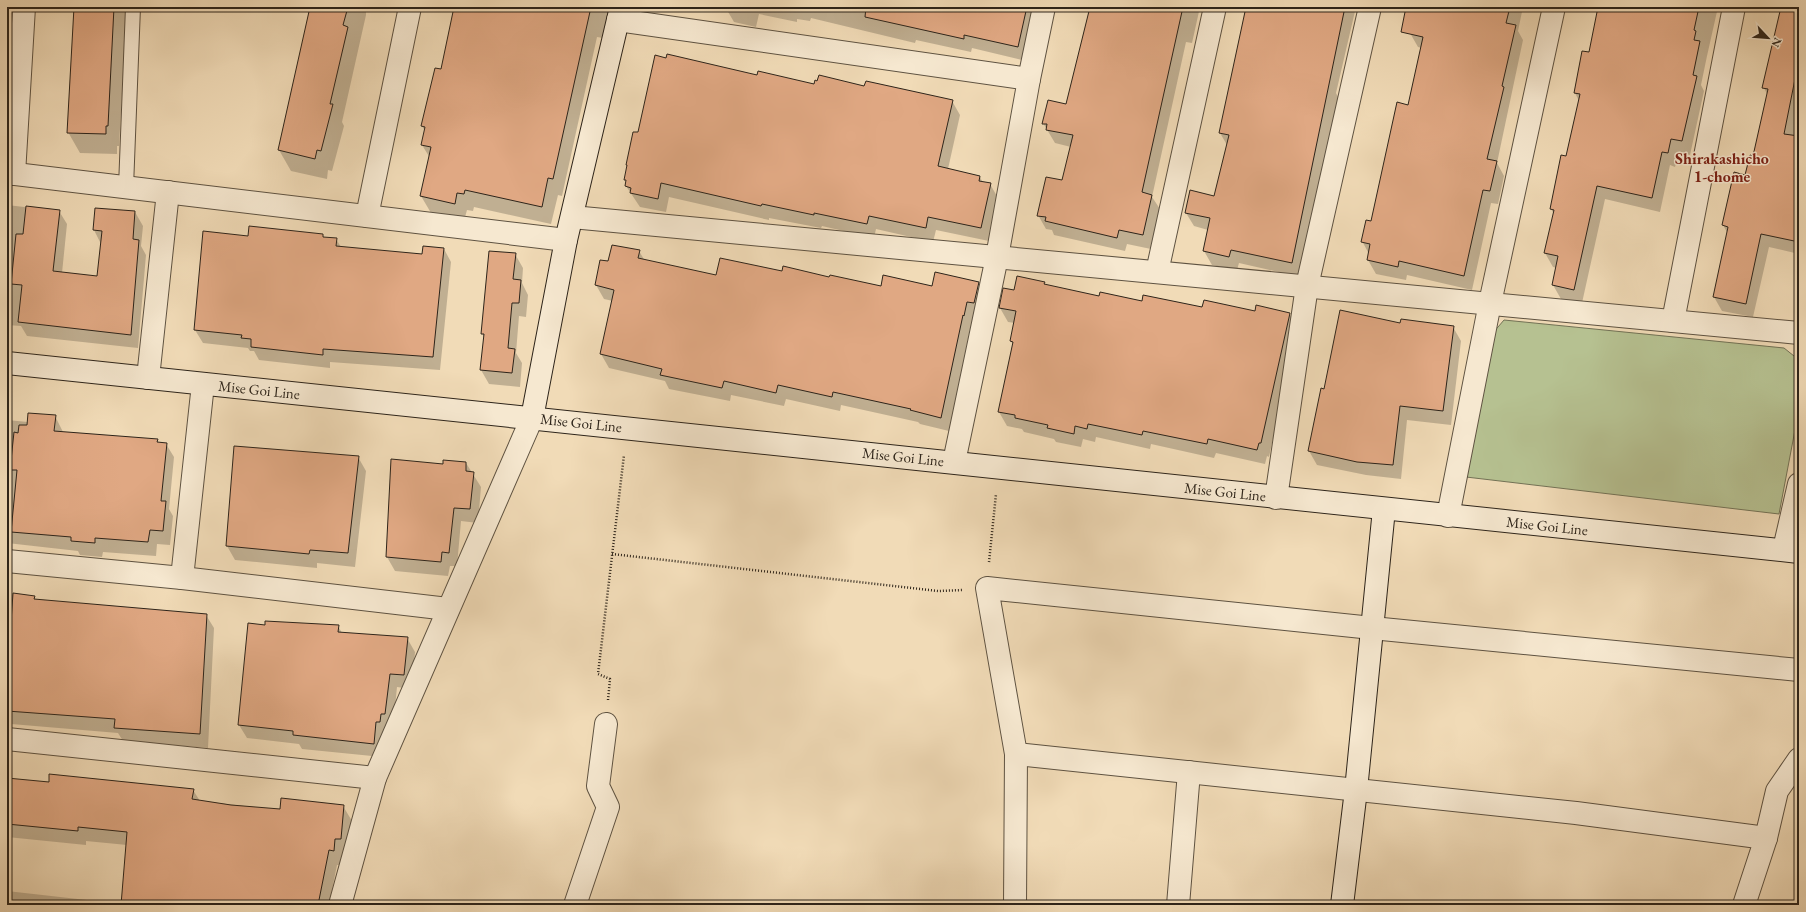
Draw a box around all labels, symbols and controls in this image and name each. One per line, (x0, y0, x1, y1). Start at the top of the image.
north arrow (1748, 18, 1788, 58)
text: N (1769, 35, 1785, 50)
district label: Shirakashicho 1-chome (1675, 148, 1769, 187)
street label: Mise Goi Line (217, 376, 301, 403)
street label: Mise Goi Line (539, 409, 623, 436)
street label: Mise Goi Line (861, 443, 945, 470)
street label: Mise Goi Line (1183, 478, 1267, 505)
street label: Mise Goi Line (1505, 512, 1589, 539)

